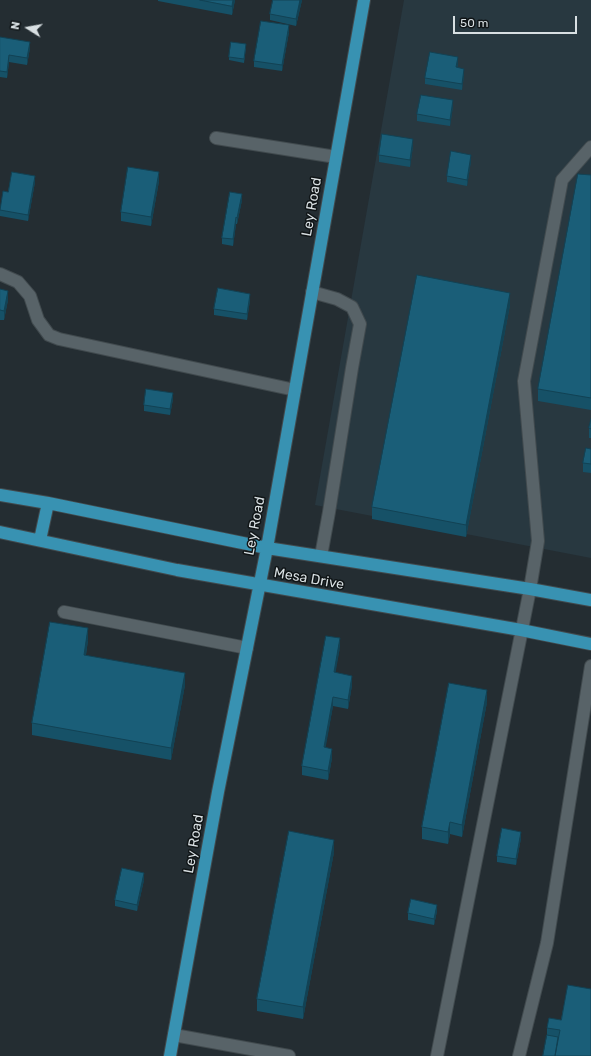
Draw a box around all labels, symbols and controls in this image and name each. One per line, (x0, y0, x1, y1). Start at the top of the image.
north arrow (8, 8, 48, 48)
scale bar (455, 8, 579, 34)
text: 50 m (460, 16, 488, 30)
text: N (9, 20, 23, 31)
street label: Ley Road (299, 176, 325, 238)
street label: Ley Road (241, 495, 269, 557)
street label: Mesa Drive (273, 565, 345, 593)
street label: Ley Road (181, 813, 207, 875)

